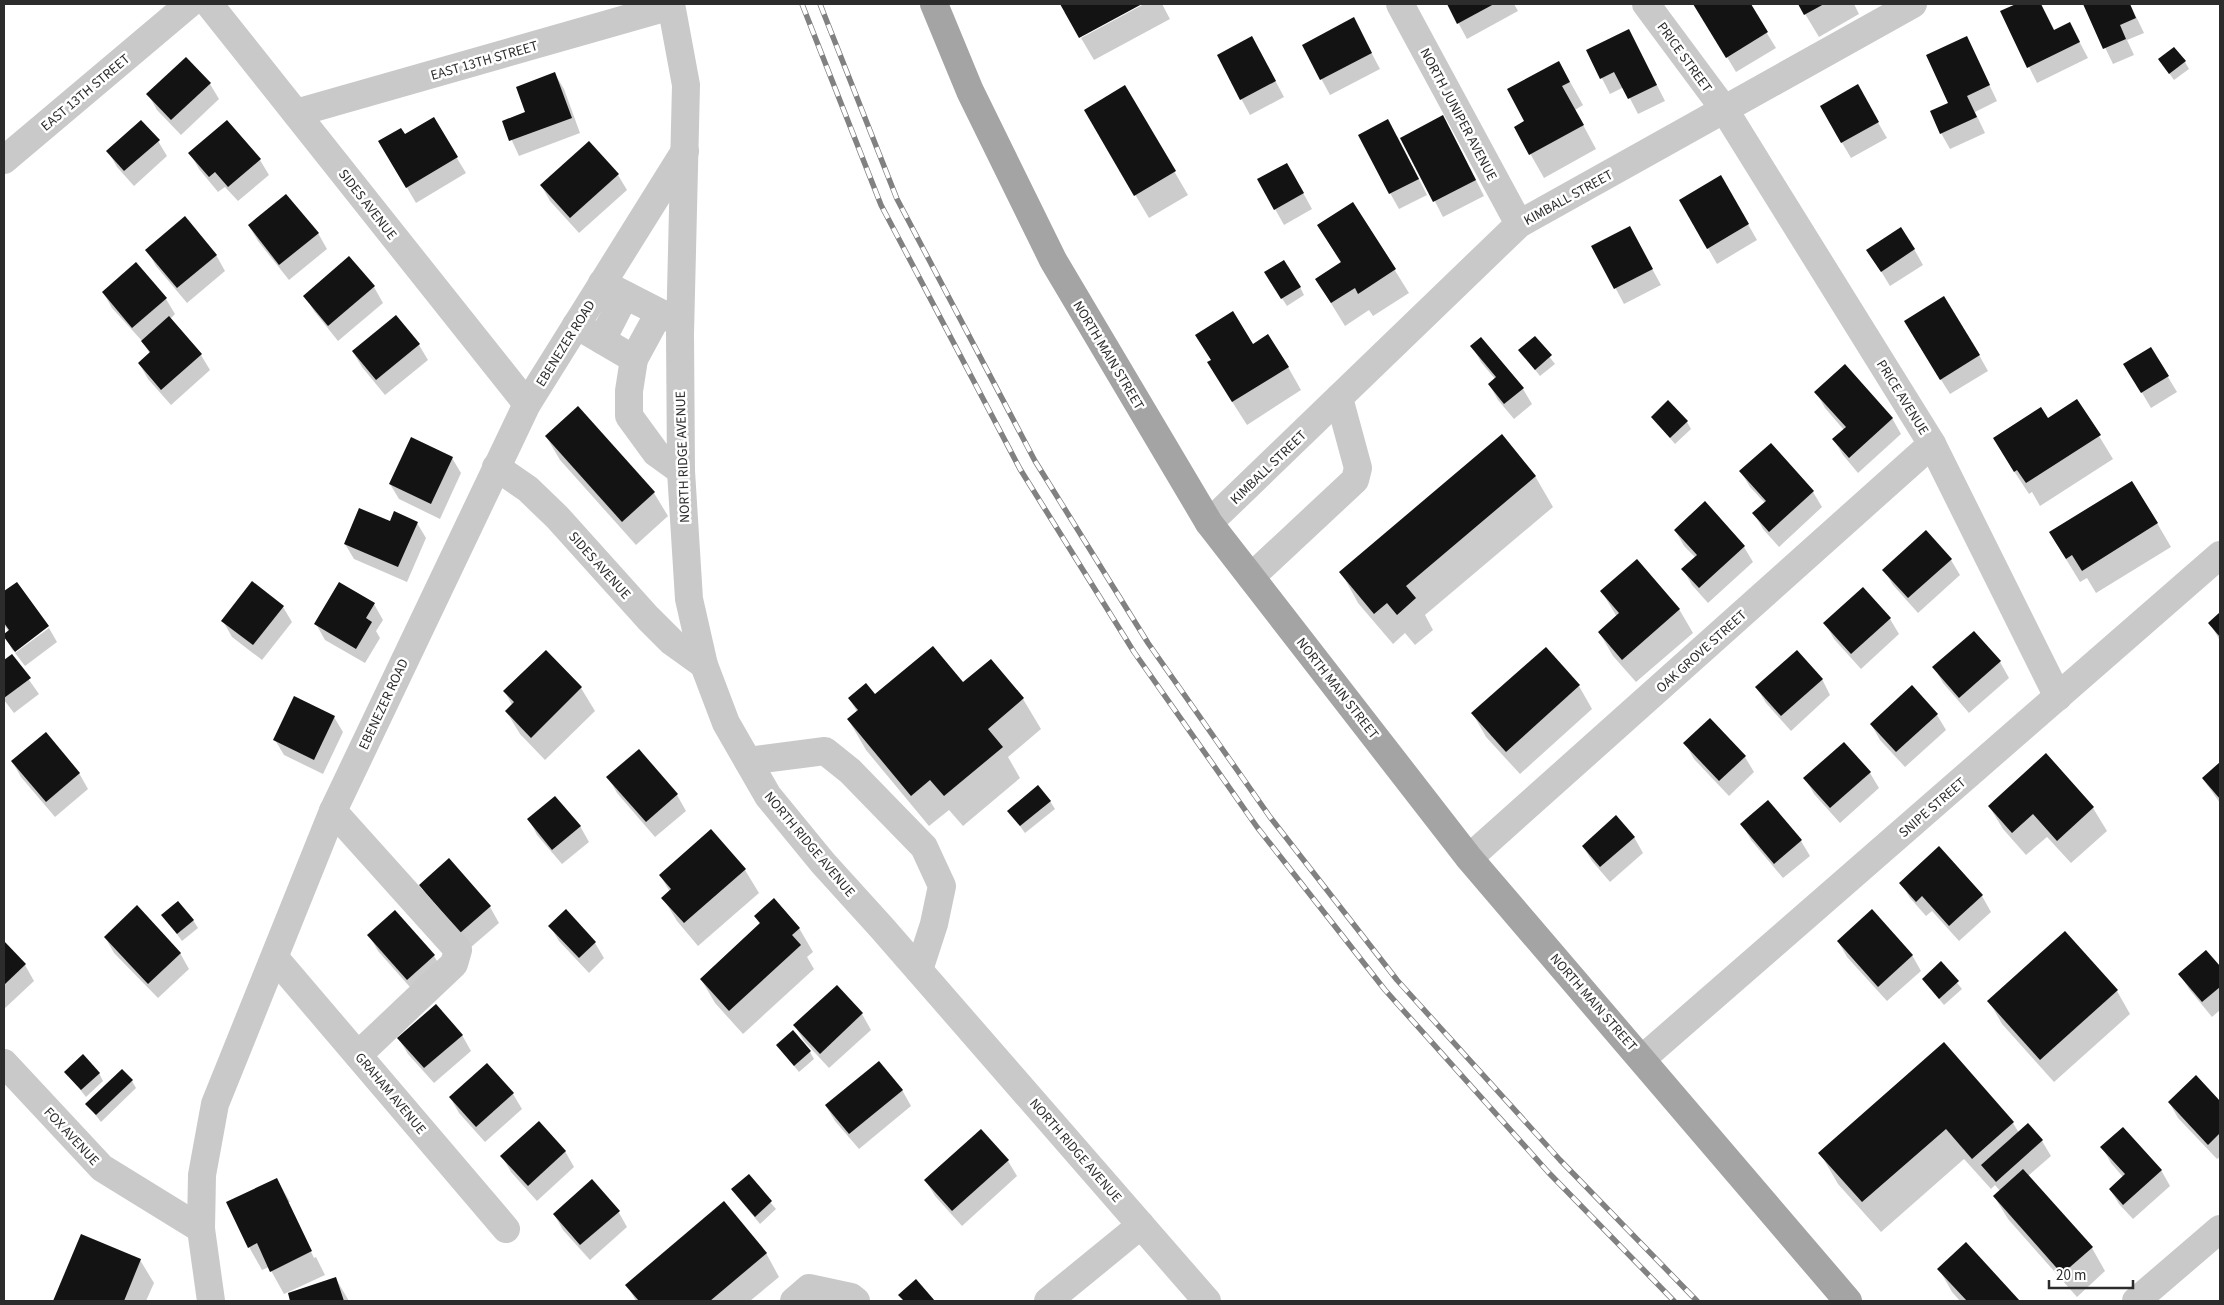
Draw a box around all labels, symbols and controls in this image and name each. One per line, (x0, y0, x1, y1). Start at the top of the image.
street label: PRICE STREET (1652, 18, 1717, 97)
street label: EAST 13TH STREET (428, 36, 541, 86)
street label: NORTH JUNIPER AVENUE (1415, 45, 1502, 184)
street label: EAST 13TH STREET (37, 49, 135, 136)
street label: SIDES AVENUE (333, 165, 401, 244)
street label: KIMBALL STREET (1520, 165, 1617, 231)
street label: EBENEZER ROAD (531, 296, 600, 391)
street label: NORTH MAIN STREET (1068, 297, 1149, 414)
street label: PRICE AVENUE (1871, 356, 1933, 439)
street label: NORTH RIDGE AVENUE (671, 391, 695, 523)
street label: KIMBALL STREET (1226, 426, 1312, 509)
street label: SIDES AVENUE (563, 527, 635, 604)
street label: OAK GROVE STREET (1652, 605, 1752, 698)
street label: NORTH MAIN STREET (1291, 634, 1384, 744)
street label: EBENEZER ROAD (354, 656, 414, 753)
street label: SNIPE STREET (1895, 773, 1971, 843)
street label: NORTH RIDGE AVENUE (759, 788, 859, 902)
street label: NORTH MAIN STREET (1545, 949, 1642, 1056)
street label: GRAHAM AVENUE (350, 1048, 430, 1139)
street label: NORTH RIDGE AVENUE (1024, 1094, 1126, 1207)
street label: FOX AVENUE (39, 1103, 104, 1170)
scale bar (2049, 1258, 2133, 1290)
text: 20 m (2056, 1265, 2086, 1286)

